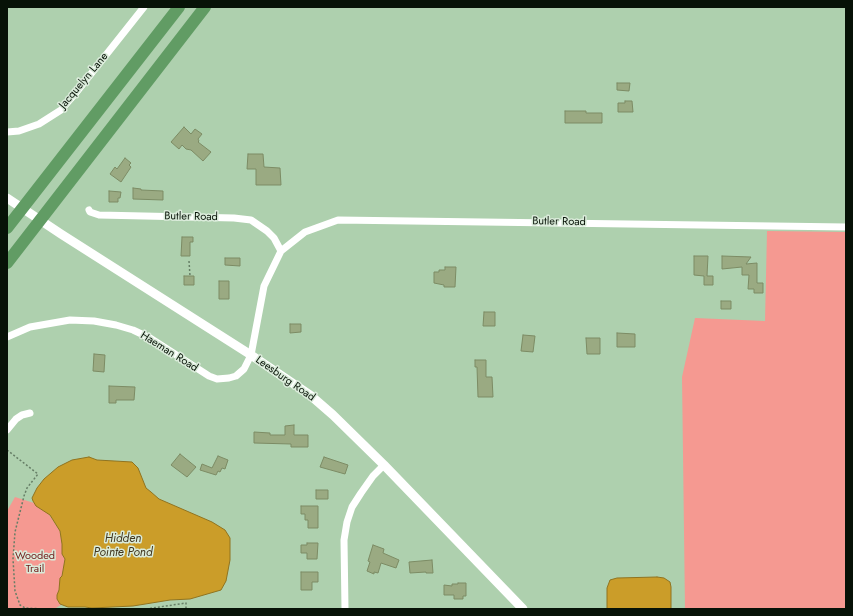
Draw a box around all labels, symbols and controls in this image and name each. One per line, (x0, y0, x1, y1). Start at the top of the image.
street label: Jacquelyn Lane (57, 50, 111, 112)
street label: Butler Road (164, 210, 218, 224)
street label: Butler Road (532, 215, 586, 229)
street label: Haeman Road (138, 329, 200, 375)
street label: Leesburg Road (253, 354, 317, 404)
water label: Hidden Pointe Pond (93, 532, 153, 560)
park label: Wooded Trail (15, 549, 55, 575)

